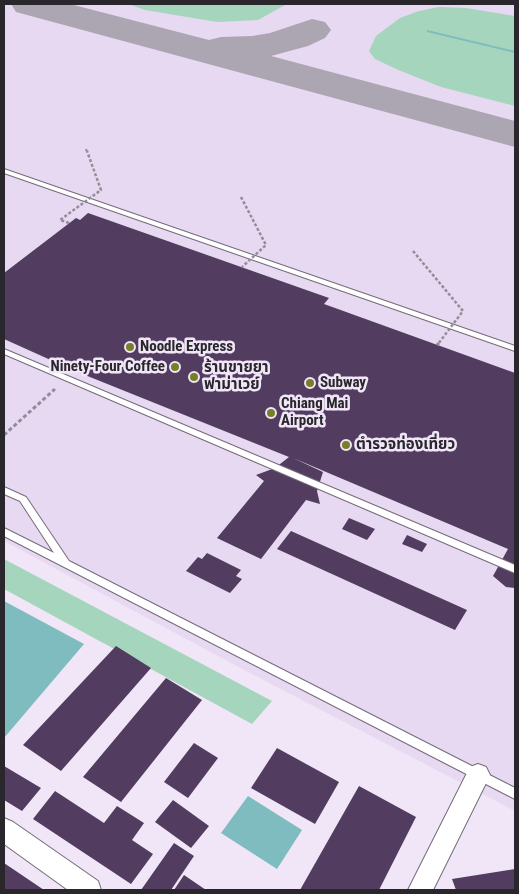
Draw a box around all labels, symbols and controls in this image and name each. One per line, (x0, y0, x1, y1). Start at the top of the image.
place label: Noodle Express (140, 338, 233, 356)
marker: Noodle Express (124, 341, 136, 353)
place label: Ninety-Four Coffee (51, 358, 165, 376)
place label: ร้านขายยา ฟาม่าเวย์ (204, 359, 269, 394)
marker: Ninety-Four Coffee (169, 361, 181, 373)
marker: ร้านขายยา ฟาม่าเวย์ (188, 371, 200, 383)
place label: Subway (320, 374, 366, 392)
marker: Subway (304, 377, 316, 389)
place label: Chiang Mai Airport (281, 395, 348, 430)
marker: Chiang Mai Airport (265, 407, 277, 419)
place label: ตำรวจท่องเที่ยว (356, 436, 455, 454)
marker: ตำรวจท่องเที่ยว (340, 439, 352, 451)

